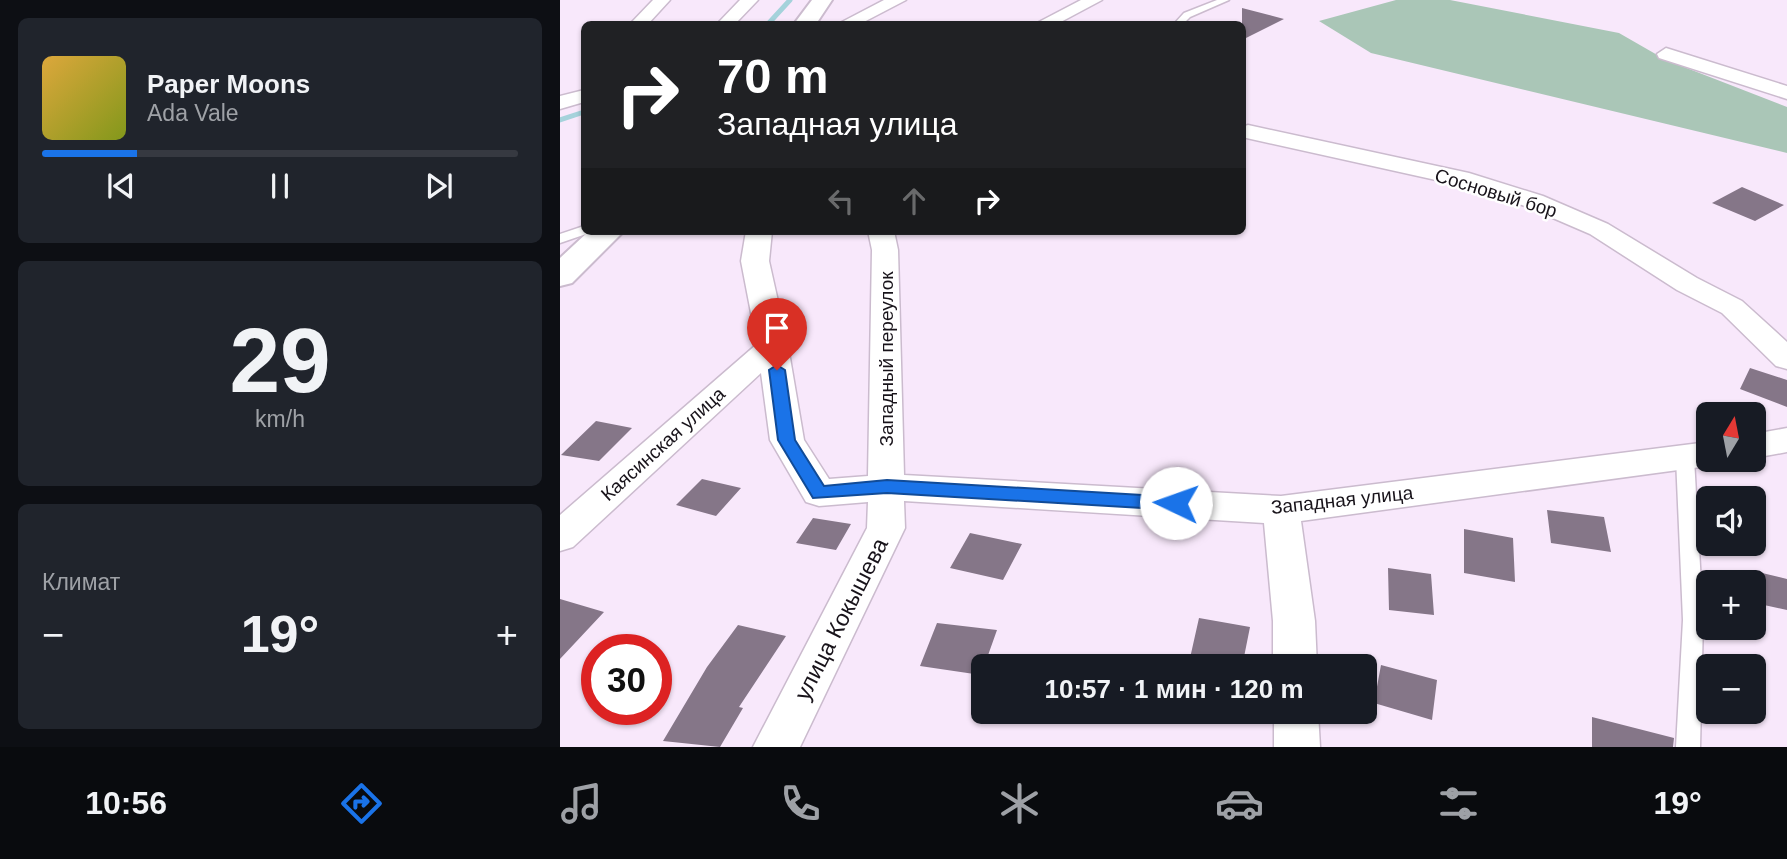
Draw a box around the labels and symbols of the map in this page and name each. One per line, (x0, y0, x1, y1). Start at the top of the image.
street label: Сосновый бор (1432, 164, 1560, 222)
street label: Западный переулок (876, 271, 897, 447)
pin (747, 298, 807, 370)
street label: Каясинская улица (597, 383, 729, 505)
north arrow (1696, 402, 1766, 472)
position arrow (1139, 466, 1213, 540)
street label: Западная улица (1270, 482, 1415, 518)
street label: улица Кокышева (789, 533, 893, 704)
speed limit sign: 30 (581, 634, 672, 725)

